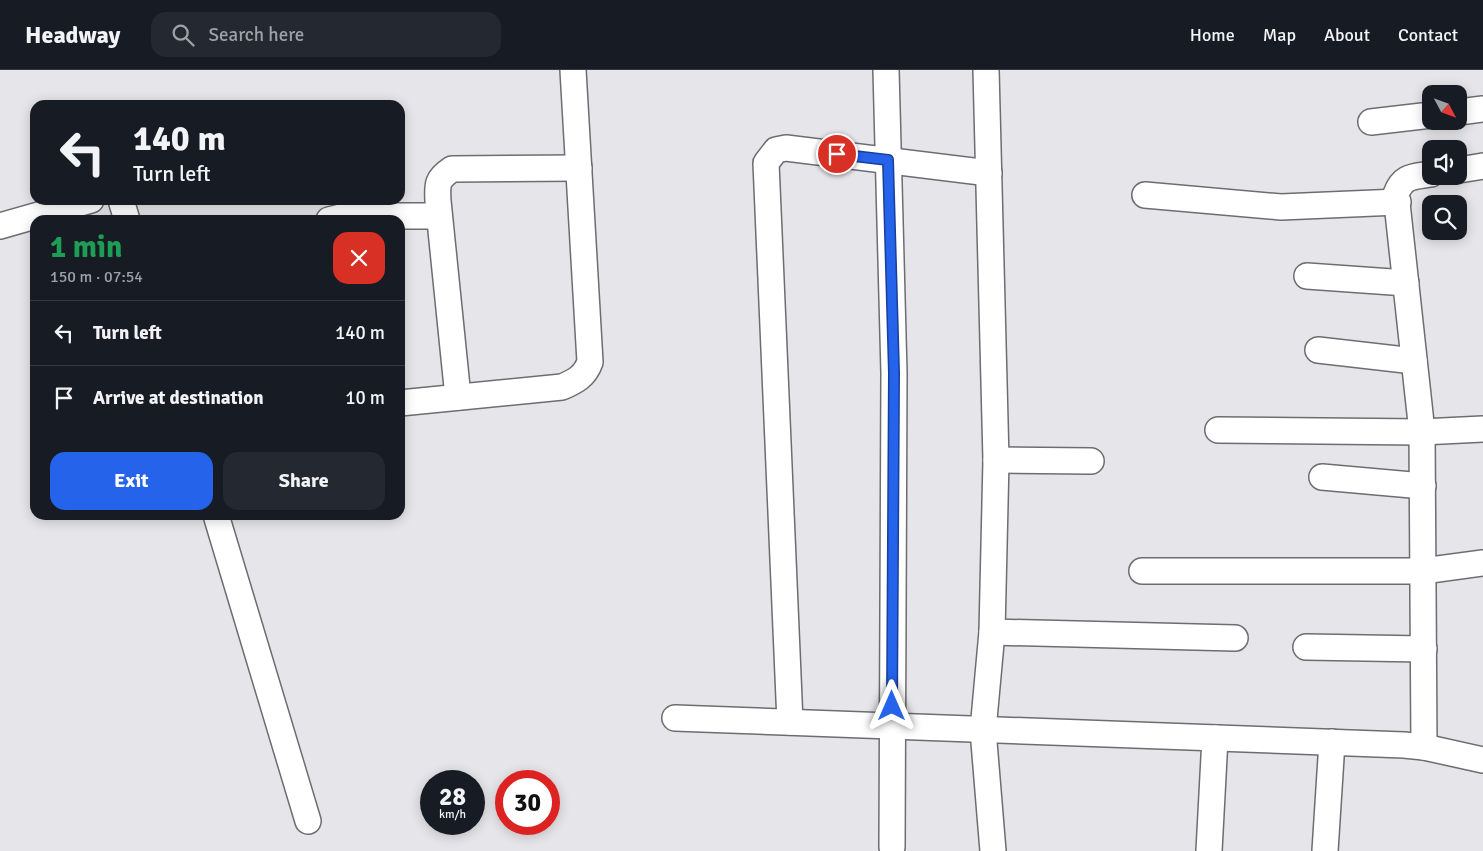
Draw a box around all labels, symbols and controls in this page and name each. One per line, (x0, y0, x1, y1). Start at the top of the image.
search box (151, 12, 501, 57)
text: Headway (25, 20, 121, 50)
icon: search (169, 21, 197, 49)
text: Search here (209, 23, 304, 47)
text: Home (1190, 24, 1235, 46)
text: Map (1263, 24, 1296, 46)
text: About (1324, 24, 1370, 46)
text: Contact (1398, 24, 1458, 46)
north arrow (1422, 85, 1468, 130)
map controls (1422, 85, 1467, 240)
text: 140 m (133, 117, 226, 160)
icon: left (50, 120, 115, 185)
pin (816, 133, 858, 175)
icon: arrive (823, 140, 851, 168)
button: sound (1422, 140, 1467, 185)
text: Turn left (133, 160, 211, 187)
button: search (1422, 195, 1467, 240)
text: 1 min (50, 229, 122, 266)
button: close (333, 232, 385, 284)
text: 150 m · 07:54 (50, 267, 143, 287)
icon: left (50, 319, 78, 347)
text: Turn left (93, 321, 162, 345)
text: 140 m (335, 321, 385, 345)
icon: arrive (50, 384, 78, 412)
text: Arrive at destination (93, 386, 264, 410)
text: 10 m (345, 386, 385, 410)
button: Exit (50, 452, 213, 510)
button: Share (223, 452, 385, 510)
position arrow (865, 679, 917, 731)
speed limit sign: 30 (495, 770, 560, 835)
text: 28 (439, 781, 466, 812)
text: km/h (439, 807, 466, 822)

